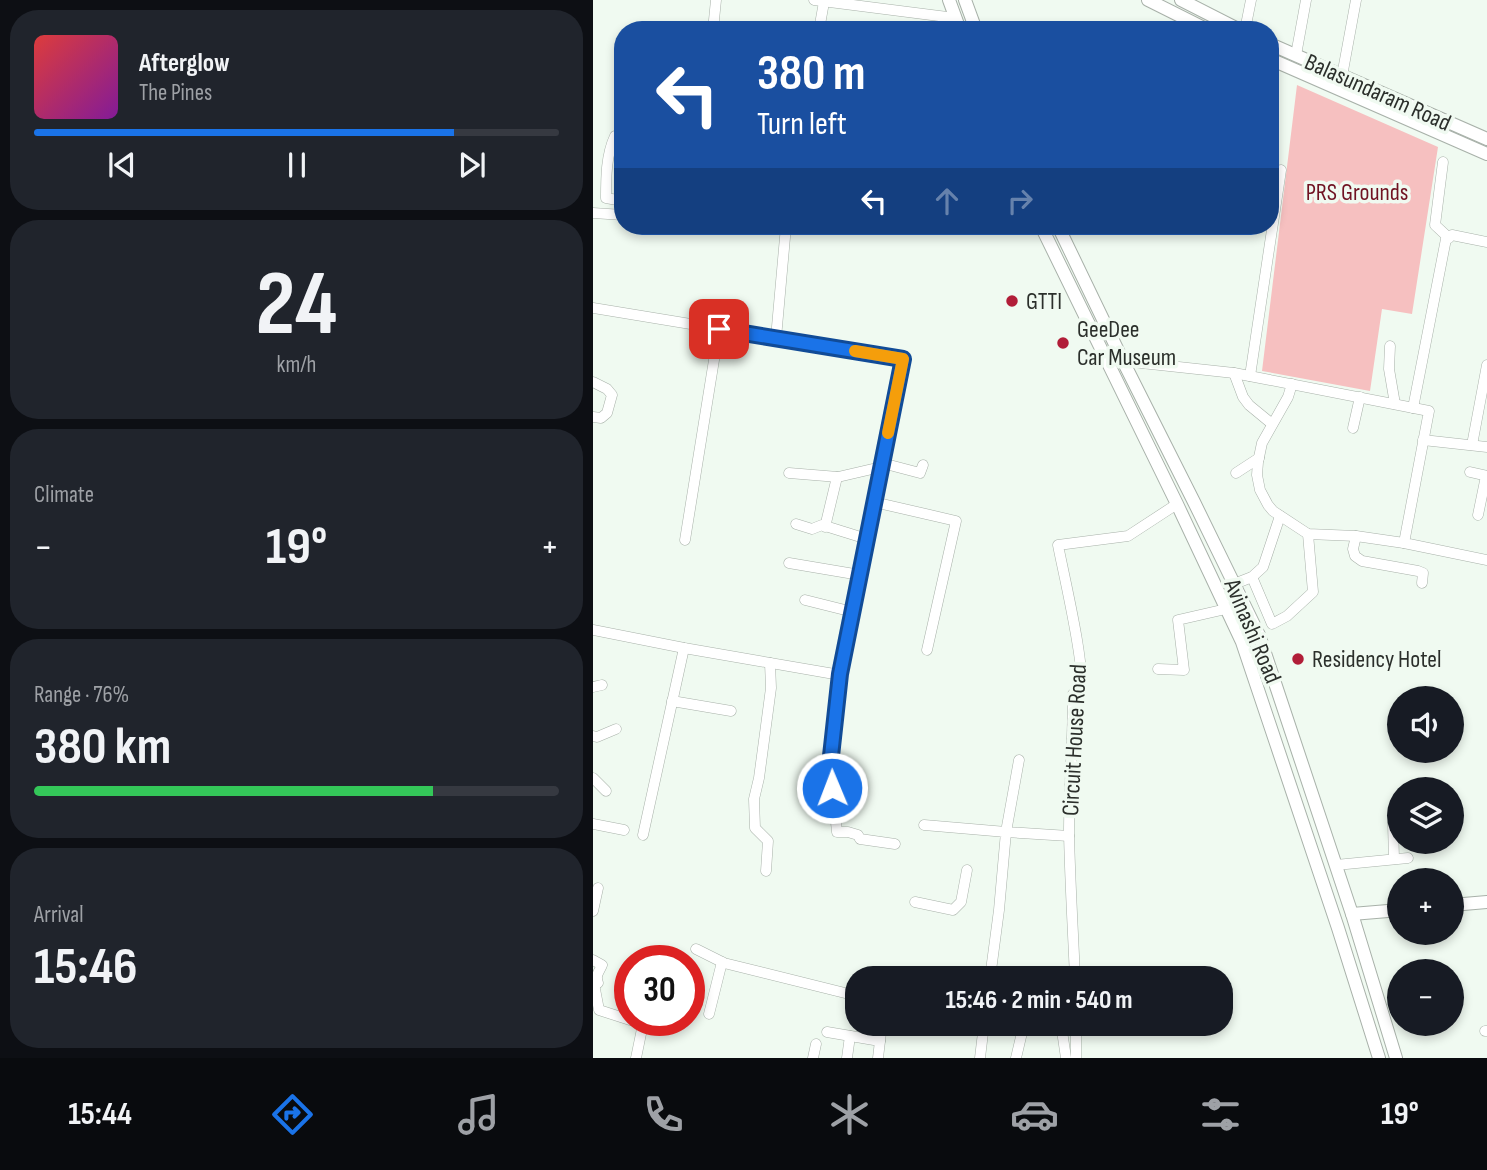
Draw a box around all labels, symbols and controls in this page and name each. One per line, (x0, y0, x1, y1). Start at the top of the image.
text: 380 m (757, 45, 866, 104)
street label: Balasundaram Road (1300, 47, 1455, 138)
text: Afterglow (139, 48, 230, 79)
icon: left (642, 49, 733, 140)
text: The Pines (139, 79, 212, 107)
text: Turn left (757, 105, 847, 144)
icon: previous (103, 146, 141, 184)
icon: pause (278, 146, 316, 184)
icon: next (453, 146, 491, 184)
park label: PRS Grounds (1306, 178, 1408, 207)
icon: left (855, 182, 893, 220)
icon: ahead (928, 182, 966, 220)
icon: right (1001, 182, 1039, 220)
text: 24 (256, 251, 337, 360)
place label: GTTI (1026, 287, 1062, 316)
marker: GTTI (1004, 293, 1020, 309)
pin (689, 299, 749, 359)
icon: arrive (700, 310, 738, 348)
place label: GeeDee Car Museum (1077, 315, 1176, 372)
marker: GeeDee Car Museum (1055, 335, 1071, 351)
text: km/h (277, 351, 316, 379)
text: Climate (34, 481, 94, 509)
text: 19° (266, 516, 327, 579)
text: − (34, 525, 53, 570)
text: + (540, 525, 559, 570)
street label: Avinashi Road (1217, 574, 1287, 688)
place label: Residency Hotel (1312, 645, 1441, 674)
marker: Residency Hotel (1290, 651, 1306, 667)
street label: Circuit House Road (1056, 663, 1093, 817)
text: Range · 76% (34, 681, 129, 709)
map controls (1387, 686, 1464, 1036)
button: sound (1387, 686, 1464, 763)
text: 380 km (34, 716, 171, 779)
position arrow (795, 751, 869, 825)
button: layers (1387, 777, 1464, 854)
button: + (1387, 868, 1464, 945)
text: Arrival (34, 901, 83, 929)
text: 15:46 (34, 936, 138, 999)
speed limit sign: 30 (614, 945, 705, 1036)
button: − (1387, 959, 1464, 1036)
text: 15:46 · 2 min · 540 m (945, 985, 1133, 1016)
icon: directions (268, 1090, 317, 1139)
icon: music (454, 1090, 503, 1139)
icon: phone (639, 1090, 688, 1139)
icon: climate (825, 1090, 874, 1139)
icon: car (1010, 1090, 1059, 1139)
icon: filters (1196, 1090, 1245, 1139)
text: 15:44 (68, 1095, 132, 1134)
text: 19° (1381, 1095, 1419, 1134)

